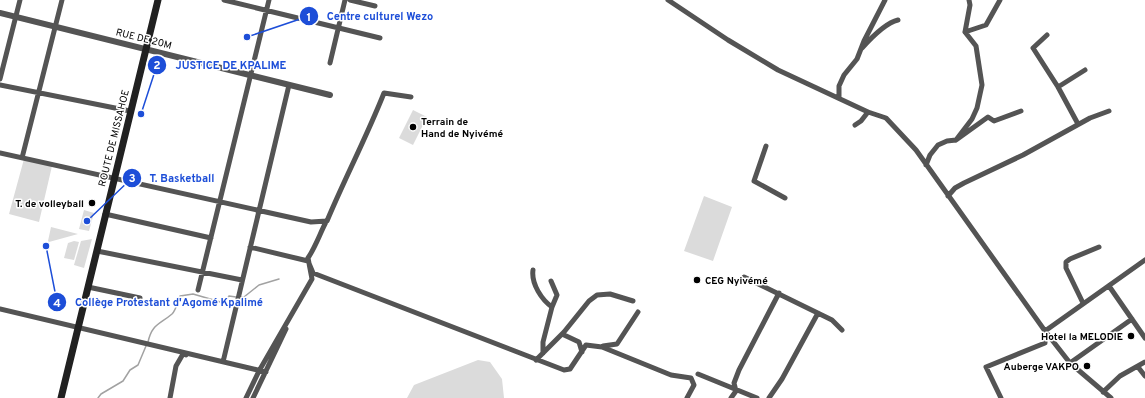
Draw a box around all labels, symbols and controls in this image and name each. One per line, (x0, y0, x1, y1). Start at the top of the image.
callout: Centre culturel Wezo (299, 5, 441, 28)
text: 1 (307, 10, 311, 26)
text: Centre culturel Wezo (327, 10, 433, 24)
street label: RUE DE 20M (114, 26, 173, 53)
callout: JUSTICE DE KPALIME (147, 53, 294, 76)
text: 2 (153, 58, 161, 74)
text: JUSTICE DE KPALIME (176, 59, 287, 73)
street label: ROUTE DE MISSAHOE (96, 89, 133, 188)
place label: Terrain de Hand de Nyivémé (421, 116, 503, 141)
marker: Terrain de Hand de Nyivémé (408, 122, 418, 132)
callout: T. Basketball (122, 167, 223, 190)
text: 3 (128, 171, 136, 187)
text: T. Basketball (150, 172, 214, 186)
place label: T. de volleyball (15, 198, 84, 211)
marker: T. de volleyball (87, 198, 97, 208)
marker: CEG Nyivémé (692, 275, 702, 285)
place label: CEG Nyivémé (705, 275, 768, 288)
callout: Collège Protestant d'Agomé Kpalimé (47, 291, 271, 314)
text: 4 (53, 296, 61, 312)
text: Collège Protestant d'Agomé Kpalimé (75, 296, 263, 310)
place label: Hotel la MELODIE (1041, 331, 1123, 344)
marker: Hotel la MELODIE (1126, 331, 1136, 341)
place label: Auberge VAKPO (1004, 361, 1079, 374)
marker: Auberge VAKPO (1082, 361, 1092, 371)

